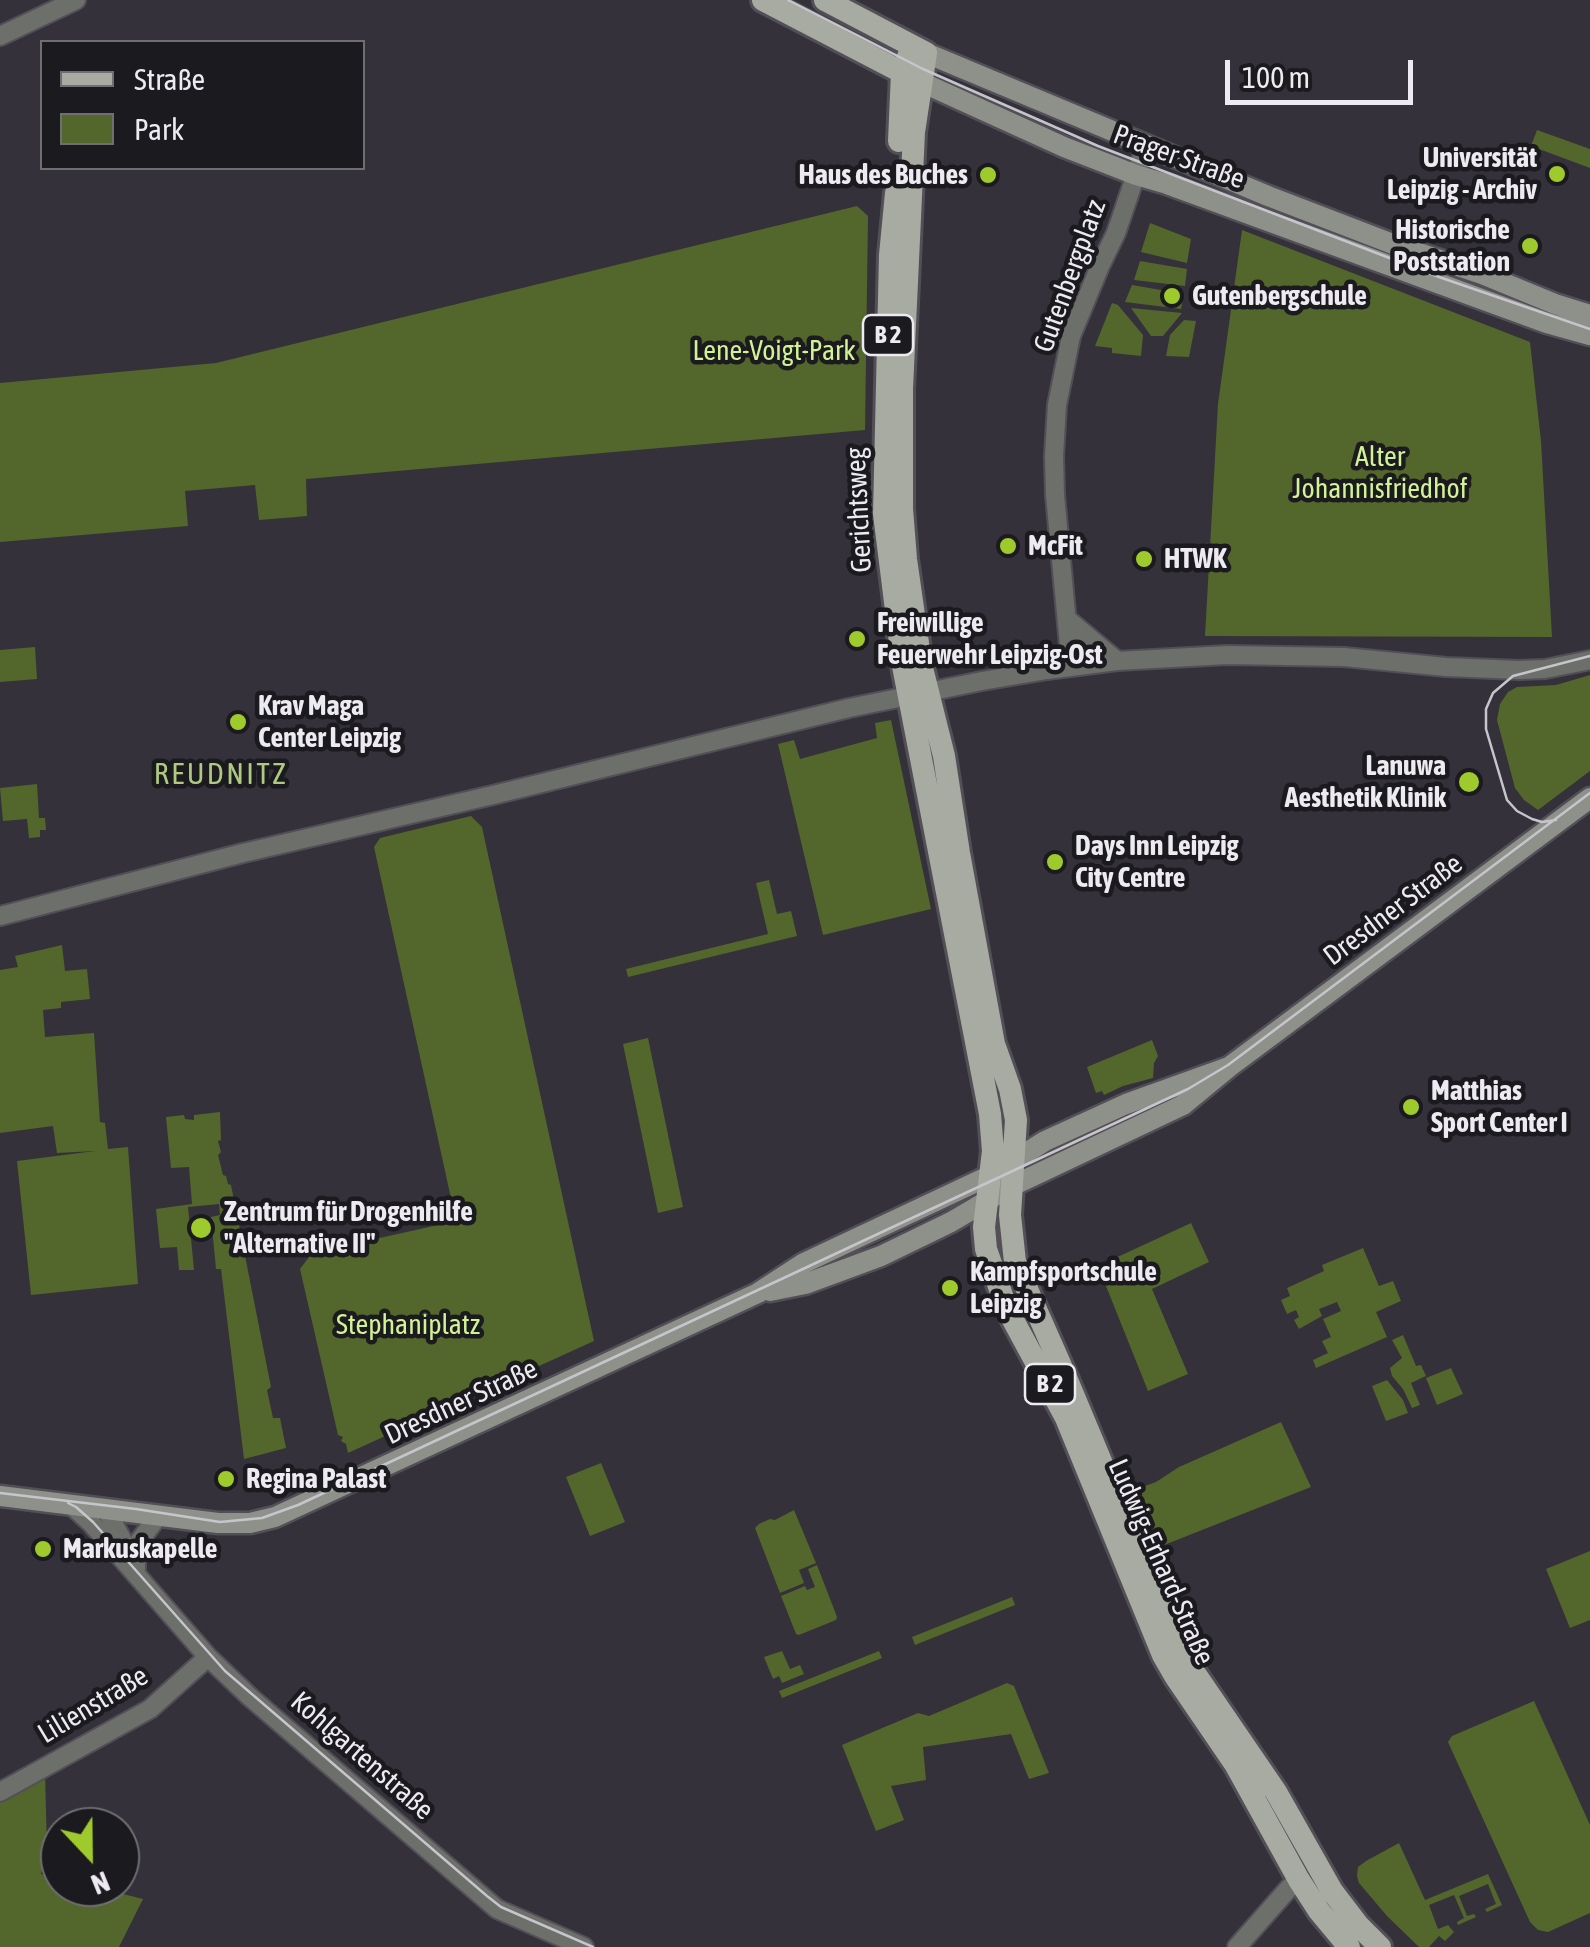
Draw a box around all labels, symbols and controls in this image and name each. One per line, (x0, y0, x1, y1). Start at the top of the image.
legend (40, 40, 365, 170)
scale bar (1230, 40, 1418, 102)
text: 100 m (1242, 60, 1310, 94)
text: Straße (134, 62, 205, 96)
text: Park (134, 112, 184, 146)
street label: Prager Straße (1109, 118, 1249, 196)
place label: Universität Leipzig - Archiv (1387, 141, 1537, 207)
place label: Haus des Buches (798, 158, 968, 192)
marker: Universität Leipzig - Archiv (1546, 163, 1568, 185)
marker: Haus des Buches (977, 164, 999, 186)
street label: Gutenbergplatz (1027, 195, 1113, 357)
place label: Historische Poststation (1393, 213, 1510, 279)
marker: Historische Poststation (1519, 235, 1541, 257)
place label: Gutenbergschule (1192, 279, 1367, 313)
marker: Gutenbergschule (1161, 285, 1183, 307)
road number: B 2 (863, 315, 913, 355)
park label: Lene-Voigt-Park (692, 334, 856, 368)
park label: Alter Johannisfriedhof (1293, 440, 1467, 506)
street label: Gerichtsweg (839, 447, 879, 573)
place label: McFit (1028, 529, 1083, 563)
marker: McFit (997, 535, 1019, 557)
place label: HTWK (1164, 542, 1227, 576)
marker: HTWK (1133, 548, 1155, 570)
place label: Freiwillige Feuerwehr Leipzig-Ost (877, 606, 1103, 672)
marker: Freiwillige Feuerwehr Leipzig-Ost (846, 628, 868, 650)
place label: Krav Maga Center Leipzig (258, 689, 401, 755)
marker: Krav Maga Center Leipzig (227, 711, 249, 733)
place label: Lanuwa Aesthetik Klinik (1285, 749, 1446, 815)
district label: REUDNITZ (154, 757, 288, 793)
marker: Lanuwa Aesthetik Klinik (1456, 769, 1482, 795)
place label: Days Inn Leipzig City Centre (1075, 829, 1239, 895)
street label: Dresdner Straße (1317, 847, 1469, 973)
marker: Days Inn Leipzig City Centre (1044, 851, 1066, 873)
place label: Matthias Sport Center I (1431, 1074, 1568, 1140)
marker: Matthias Sport Center I (1400, 1096, 1422, 1118)
place label: Zentrum für Drogenhilfe "Alternative II" (224, 1195, 473, 1261)
marker: Zentrum für Drogenhilfe "Alternative II" (188, 1215, 214, 1241)
place label: Kampfsportschule Leipzig (970, 1255, 1157, 1321)
marker: Kampfsportschule Leipzig (939, 1277, 961, 1299)
park label: Stephaniplatz (336, 1308, 480, 1342)
street label: Dresdner Straße (379, 1352, 543, 1452)
road number: B 2 (1025, 1364, 1075, 1404)
street label: Ludwig-Erhard-Straße (1101, 1454, 1221, 1670)
place label: Regina Palast (246, 1462, 386, 1496)
marker: Regina Palast (215, 1468, 237, 1490)
place label: Markuskapelle (63, 1532, 217, 1566)
marker: Markuskapelle (32, 1538, 54, 1560)
street label: Lilienstraße (32, 1659, 154, 1751)
street label: Kohlgartenstraße (284, 1685, 440, 1827)
north arrow (40, 1807, 140, 1907)
text: N (87, 1865, 114, 1901)

